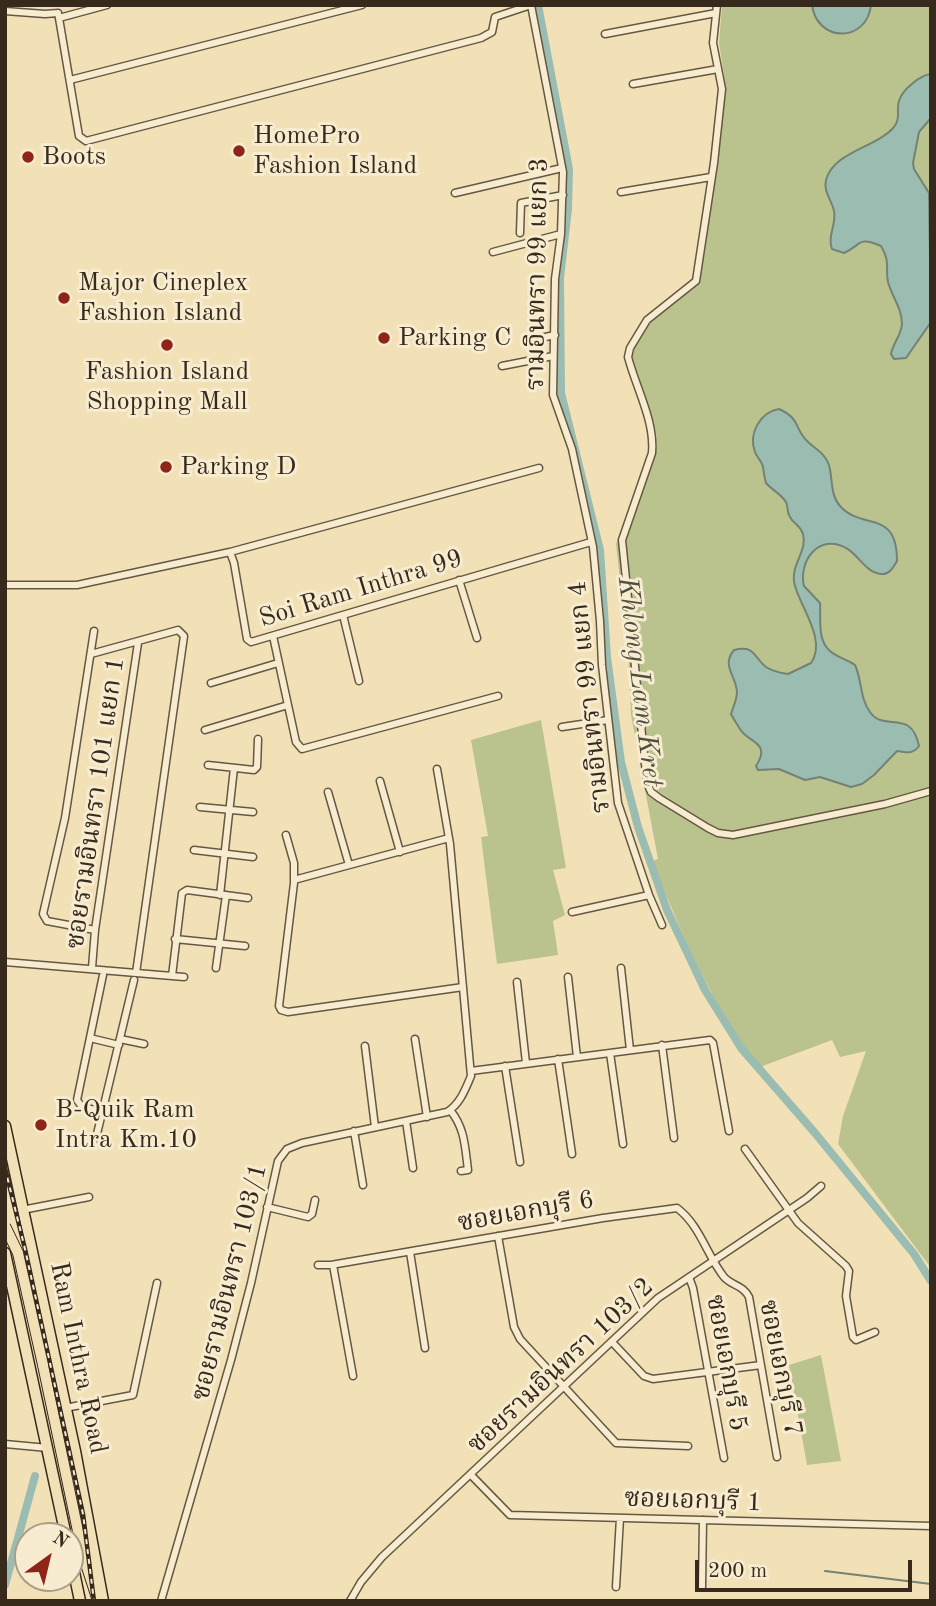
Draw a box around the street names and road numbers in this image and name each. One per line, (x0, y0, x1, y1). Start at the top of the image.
street label: รามอินทรา 99 แยก 3 (520, 157, 556, 391)
street label: Soi Ram Inthra 99 (255, 543, 467, 635)
street label: รามอินทรา 99 แยก 4 (562, 579, 618, 815)
street label: ซอยรามอินทรา 101 แยก 1 (60, 655, 132, 951)
street label: ซอยรามอินทรา 103/1 (185, 1160, 275, 1404)
street label: ซอยเอกบุรี 6 (455, 1185, 597, 1239)
street label: Ram Inthra Road (42, 1259, 114, 1457)
street label: ซอยรามอินทรา 103/2 (461, 1272, 661, 1460)
street label: ซอยเอกบุรี 5 (699, 1292, 753, 1434)
street label: ซอยเอกบุรี 7 (752, 1297, 808, 1439)
street label: ซอยเอกบุรี 1 (624, 1483, 762, 1519)

